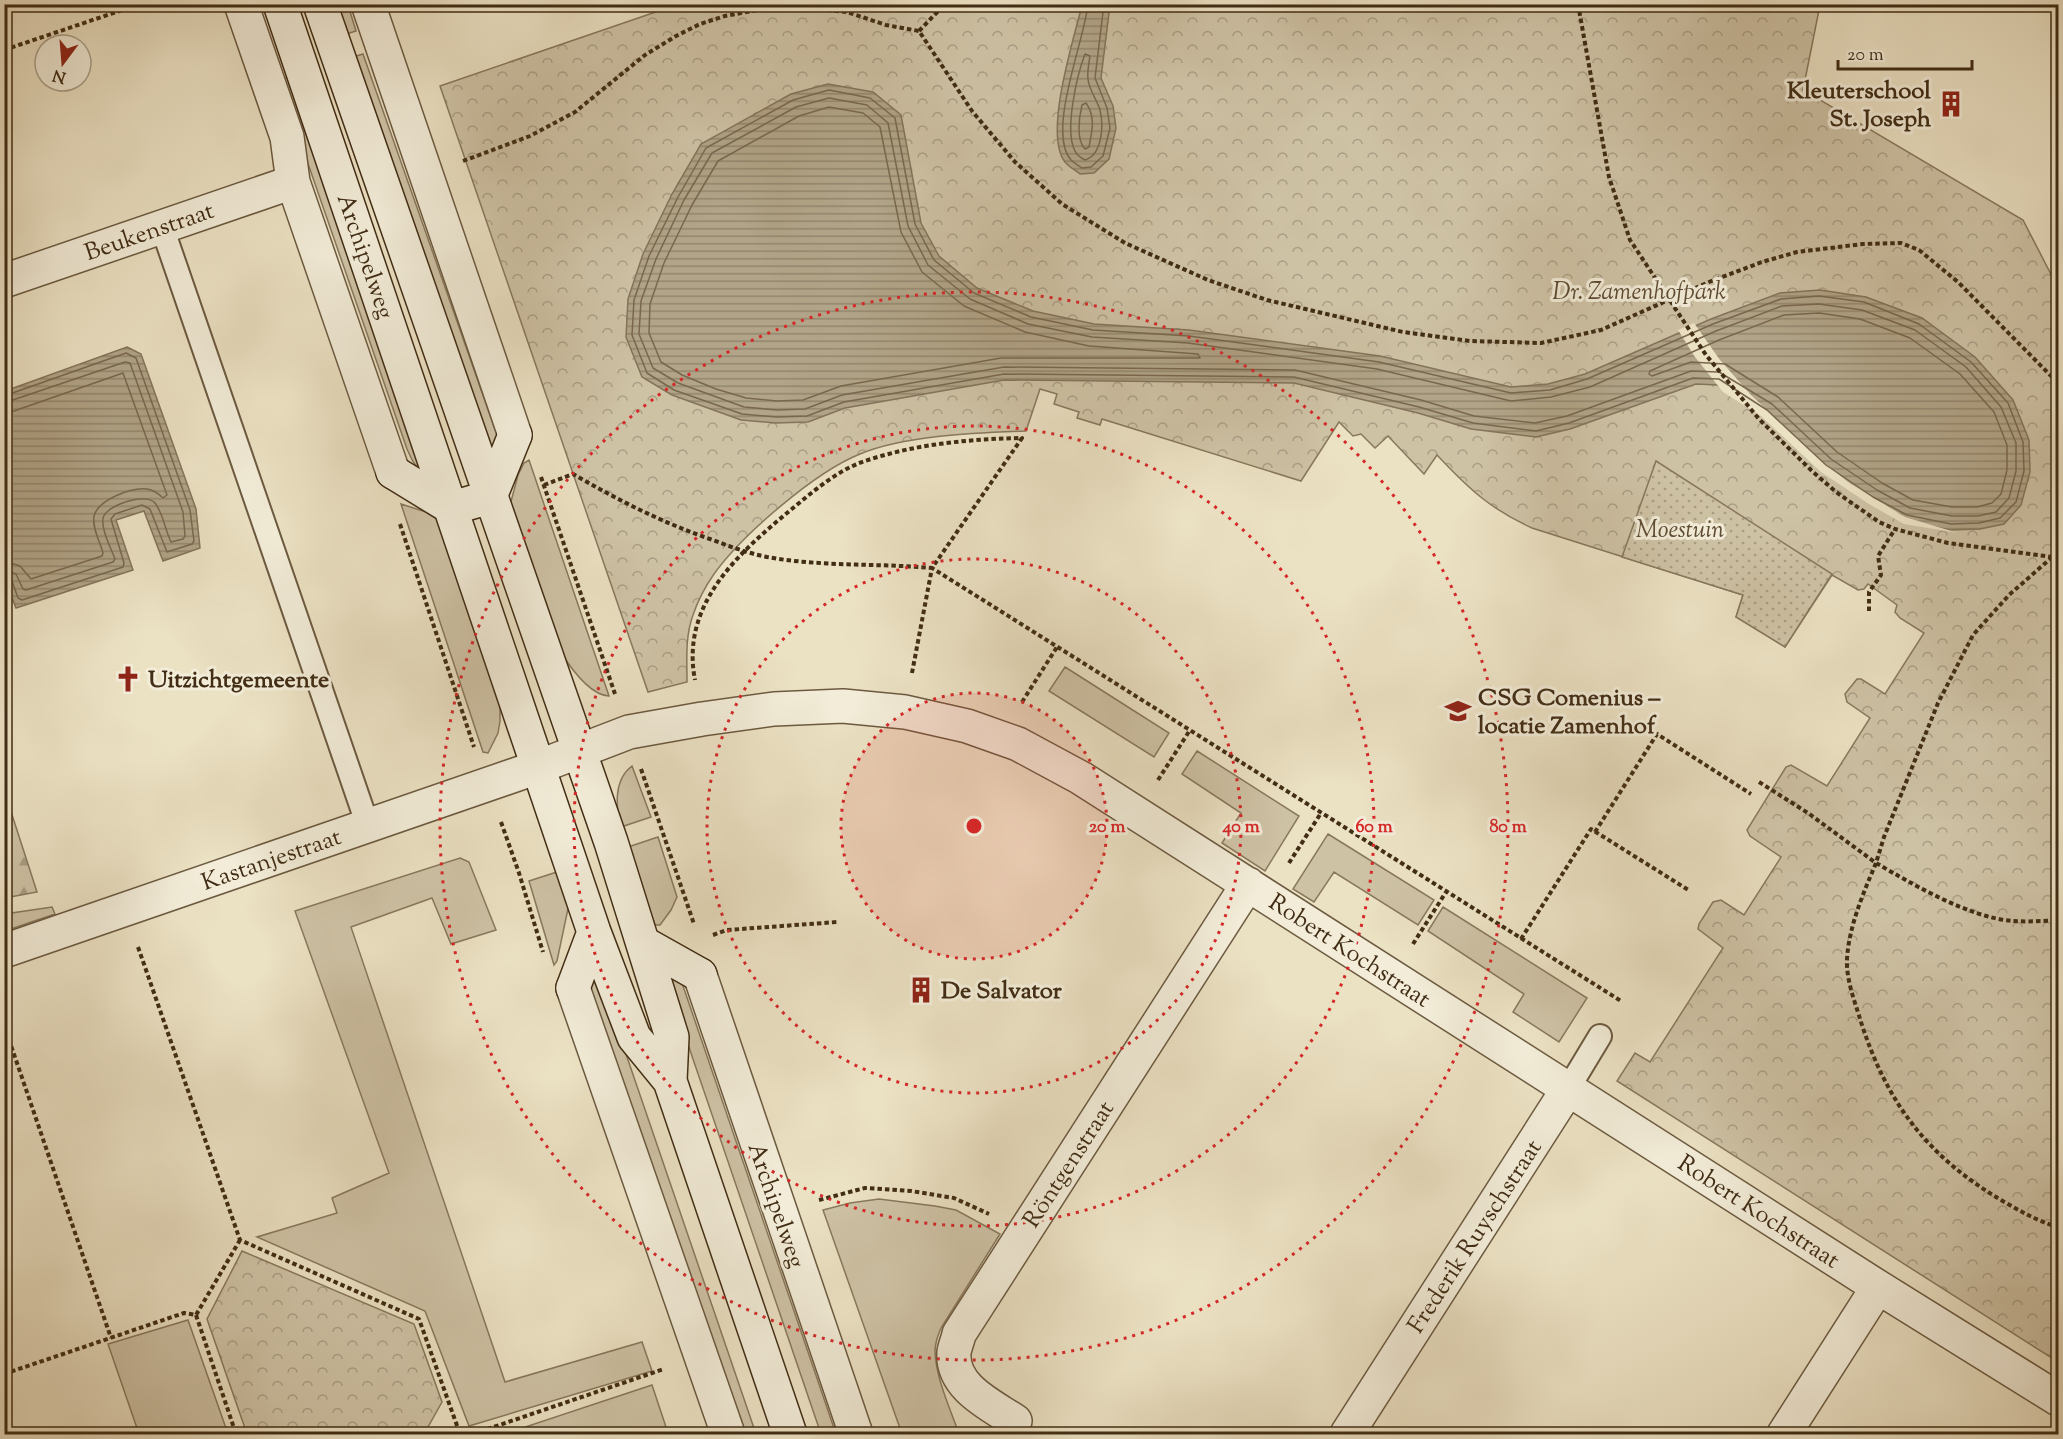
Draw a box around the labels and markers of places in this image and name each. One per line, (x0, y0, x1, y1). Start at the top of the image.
place label: Kleuterschool St. Joseph (1787, 75, 1932, 137)
building icon: Kleuterschool St. Joseph (1936, 89, 1966, 119)
church icon: Uitzichtgemeente (113, 664, 143, 694)
place label: Uitzichtgemeente (148, 664, 329, 698)
place label: CSG Comenius – locatie Zamenhof (1478, 682, 1661, 744)
school or university icon: CSG Comenius – locatie Zamenhof (1443, 696, 1473, 726)
centre of rings (964, 816, 984, 836)
building icon: De Salvator (906, 975, 936, 1005)
place label: De Salvator (941, 975, 1063, 1009)

